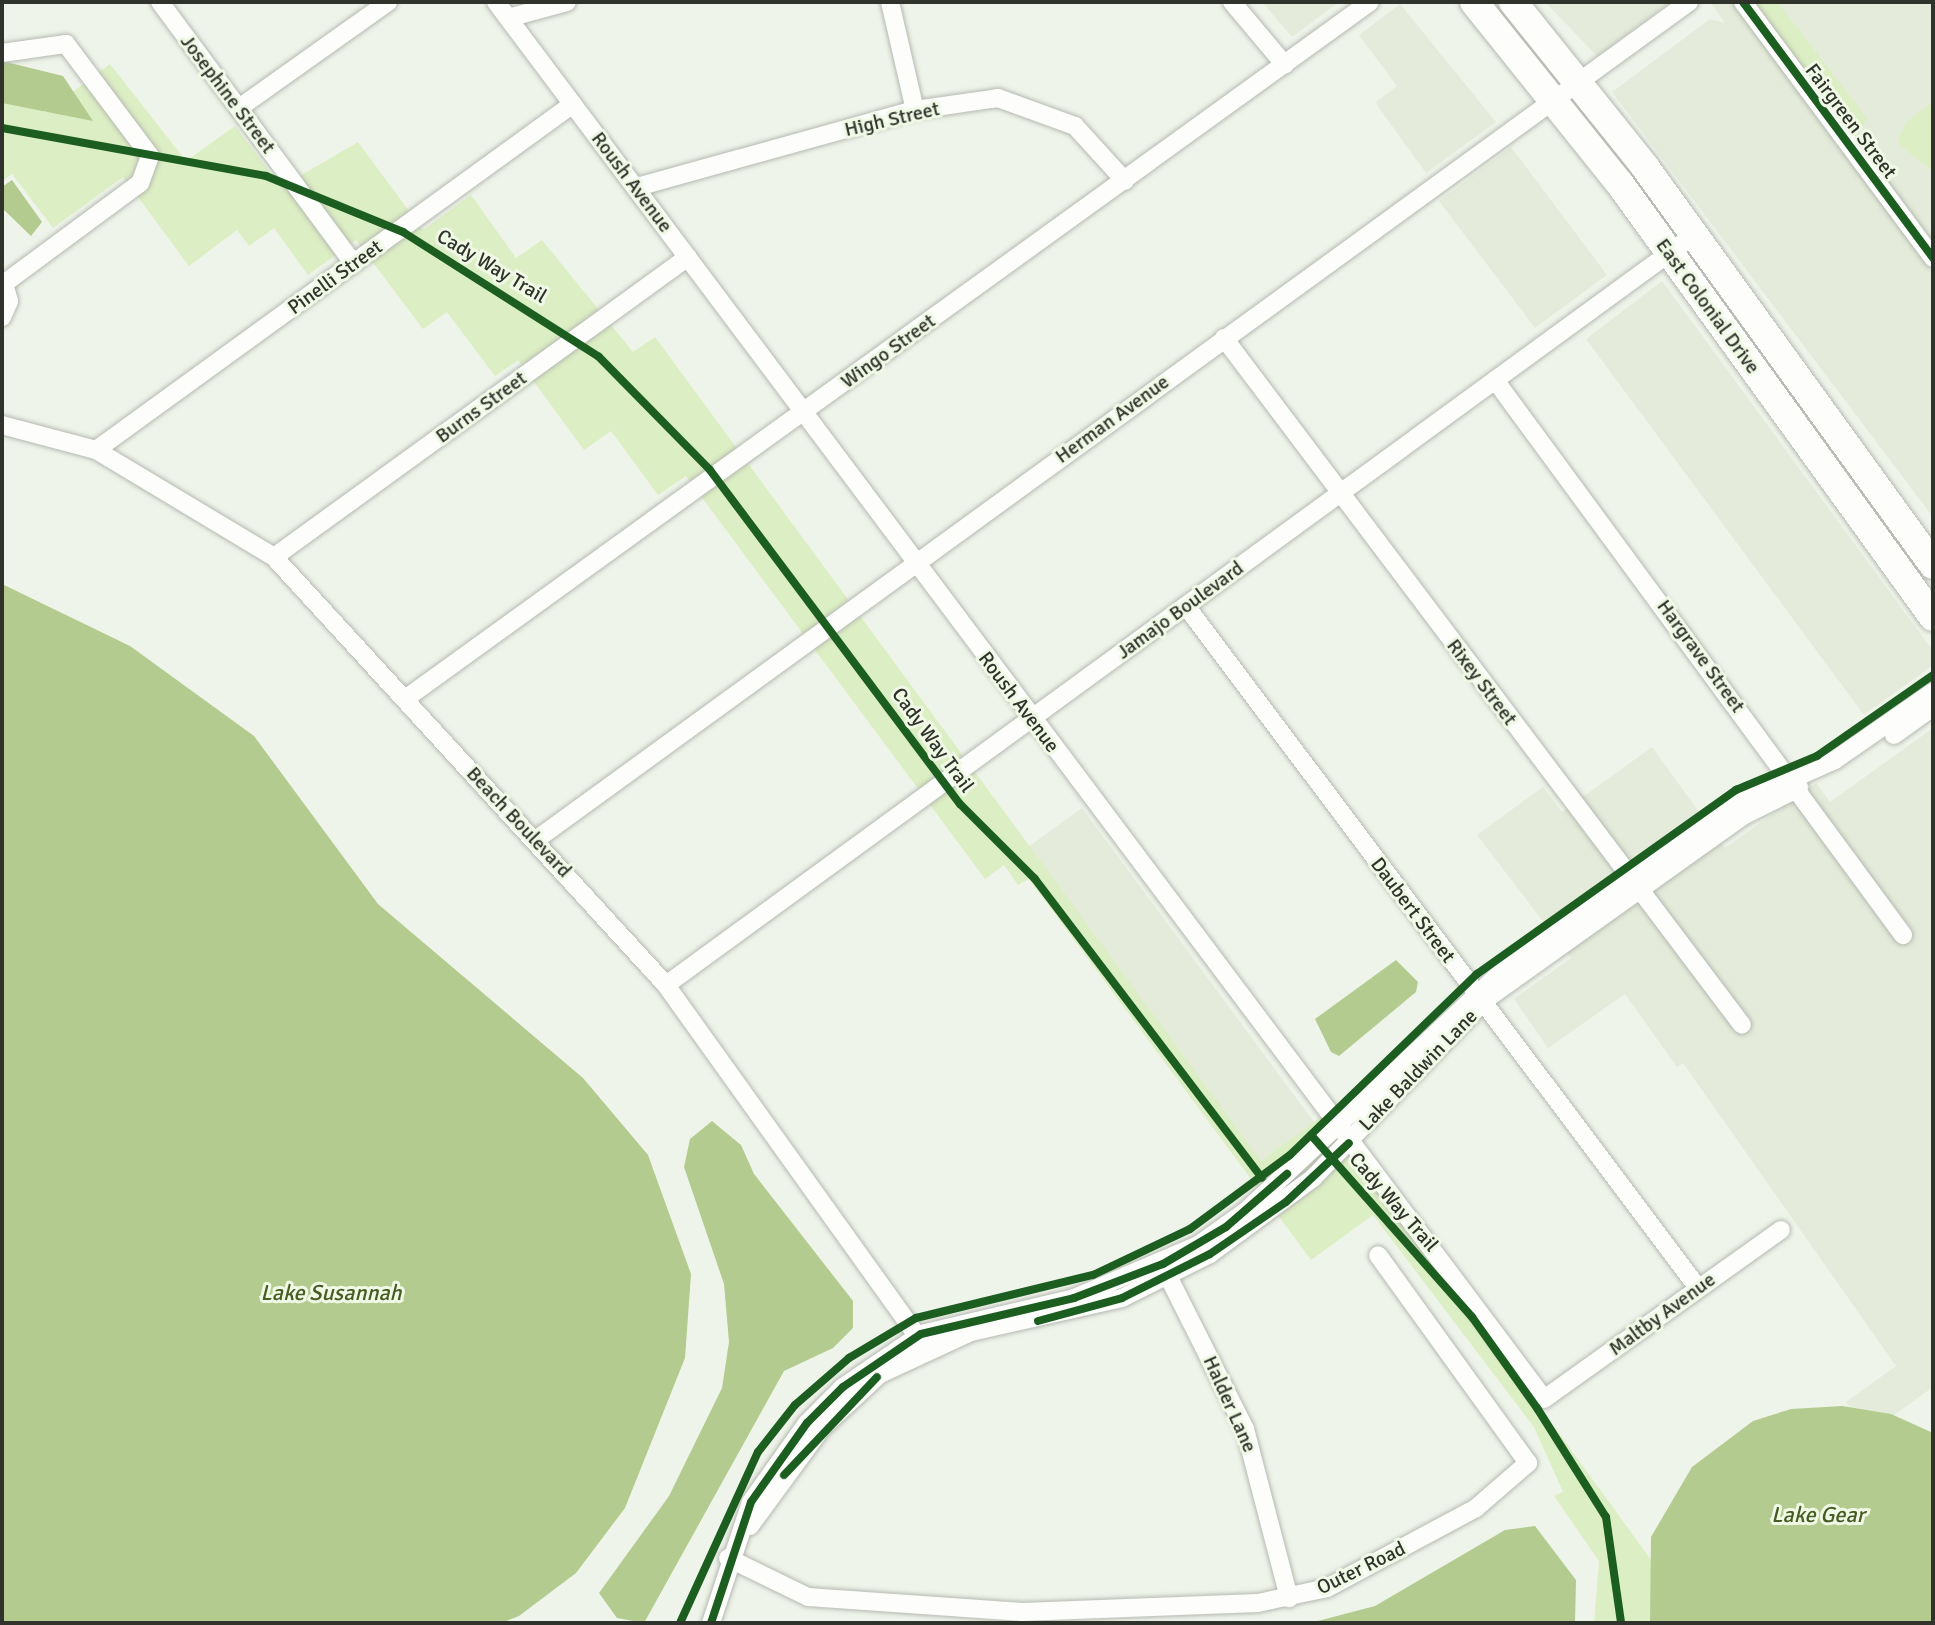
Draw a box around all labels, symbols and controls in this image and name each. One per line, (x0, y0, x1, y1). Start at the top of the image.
street label: Josephine Street (176, 30, 280, 158)
street label: Fairgreen Street (1800, 59, 1902, 183)
street label: High Street (842, 96, 942, 142)
street label: Roush Avenue (586, 127, 678, 237)
street label: Cady Way Trail (433, 224, 551, 308)
street label: East Colonial Drive (1651, 234, 1765, 378)
street label: Pinelli Street (283, 235, 387, 319)
street label: Wingo Street (836, 309, 940, 393)
street label: Burns Street (431, 366, 531, 448)
street label: Herman Avenue (1050, 370, 1174, 468)
street label: Jamajo Boulevard (1112, 556, 1248, 664)
street label: Hargrave Street (1652, 595, 1750, 717)
street label: Rixey Street (1442, 634, 1522, 730)
street label: Roush Avenue (973, 647, 1065, 757)
street label: Cady Way Trail (887, 683, 979, 797)
street label: Beach Boulevard (462, 762, 576, 882)
street label: Daubert Street (1366, 853, 1460, 967)
street label: Lake Baldwin Lane (1354, 1004, 1482, 1136)
street label: Cady Way Trail (1344, 1147, 1444, 1257)
street label: Maltby Avenue (1604, 1267, 1720, 1361)
water label: Lake Susannah (260, 1280, 402, 1306)
street label: Halder Lane (1198, 1352, 1262, 1456)
water label: Lake Gear (1771, 1502, 1865, 1528)
street label: Outer Road (1313, 1536, 1409, 1600)

